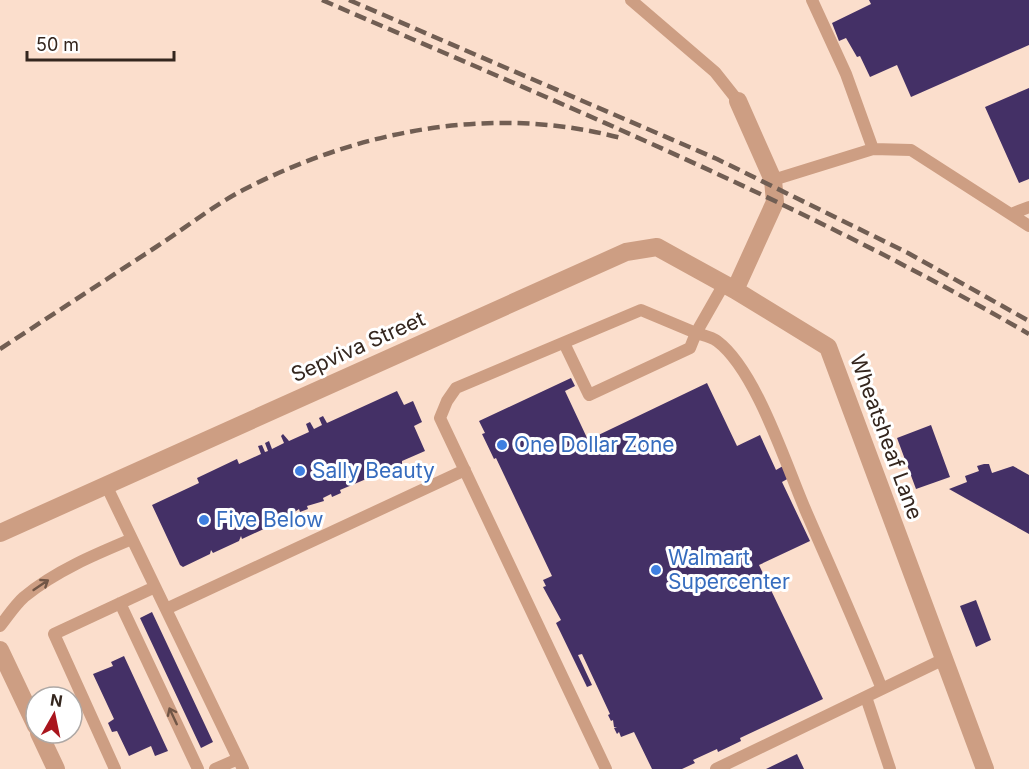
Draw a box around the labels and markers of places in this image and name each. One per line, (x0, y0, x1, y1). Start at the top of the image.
place label: One Dollar Zone (514, 432, 675, 457)
marker: One Dollar Zone (495, 438, 509, 452)
place label: Sally Beauty (312, 458, 435, 483)
marker: Sally Beauty (293, 464, 307, 478)
place label: Five Below (216, 507, 324, 532)
marker: Five Below (197, 513, 211, 527)
place label: Walmart Supercenter (668, 545, 790, 594)
marker: Walmart Supercenter (649, 563, 663, 577)

